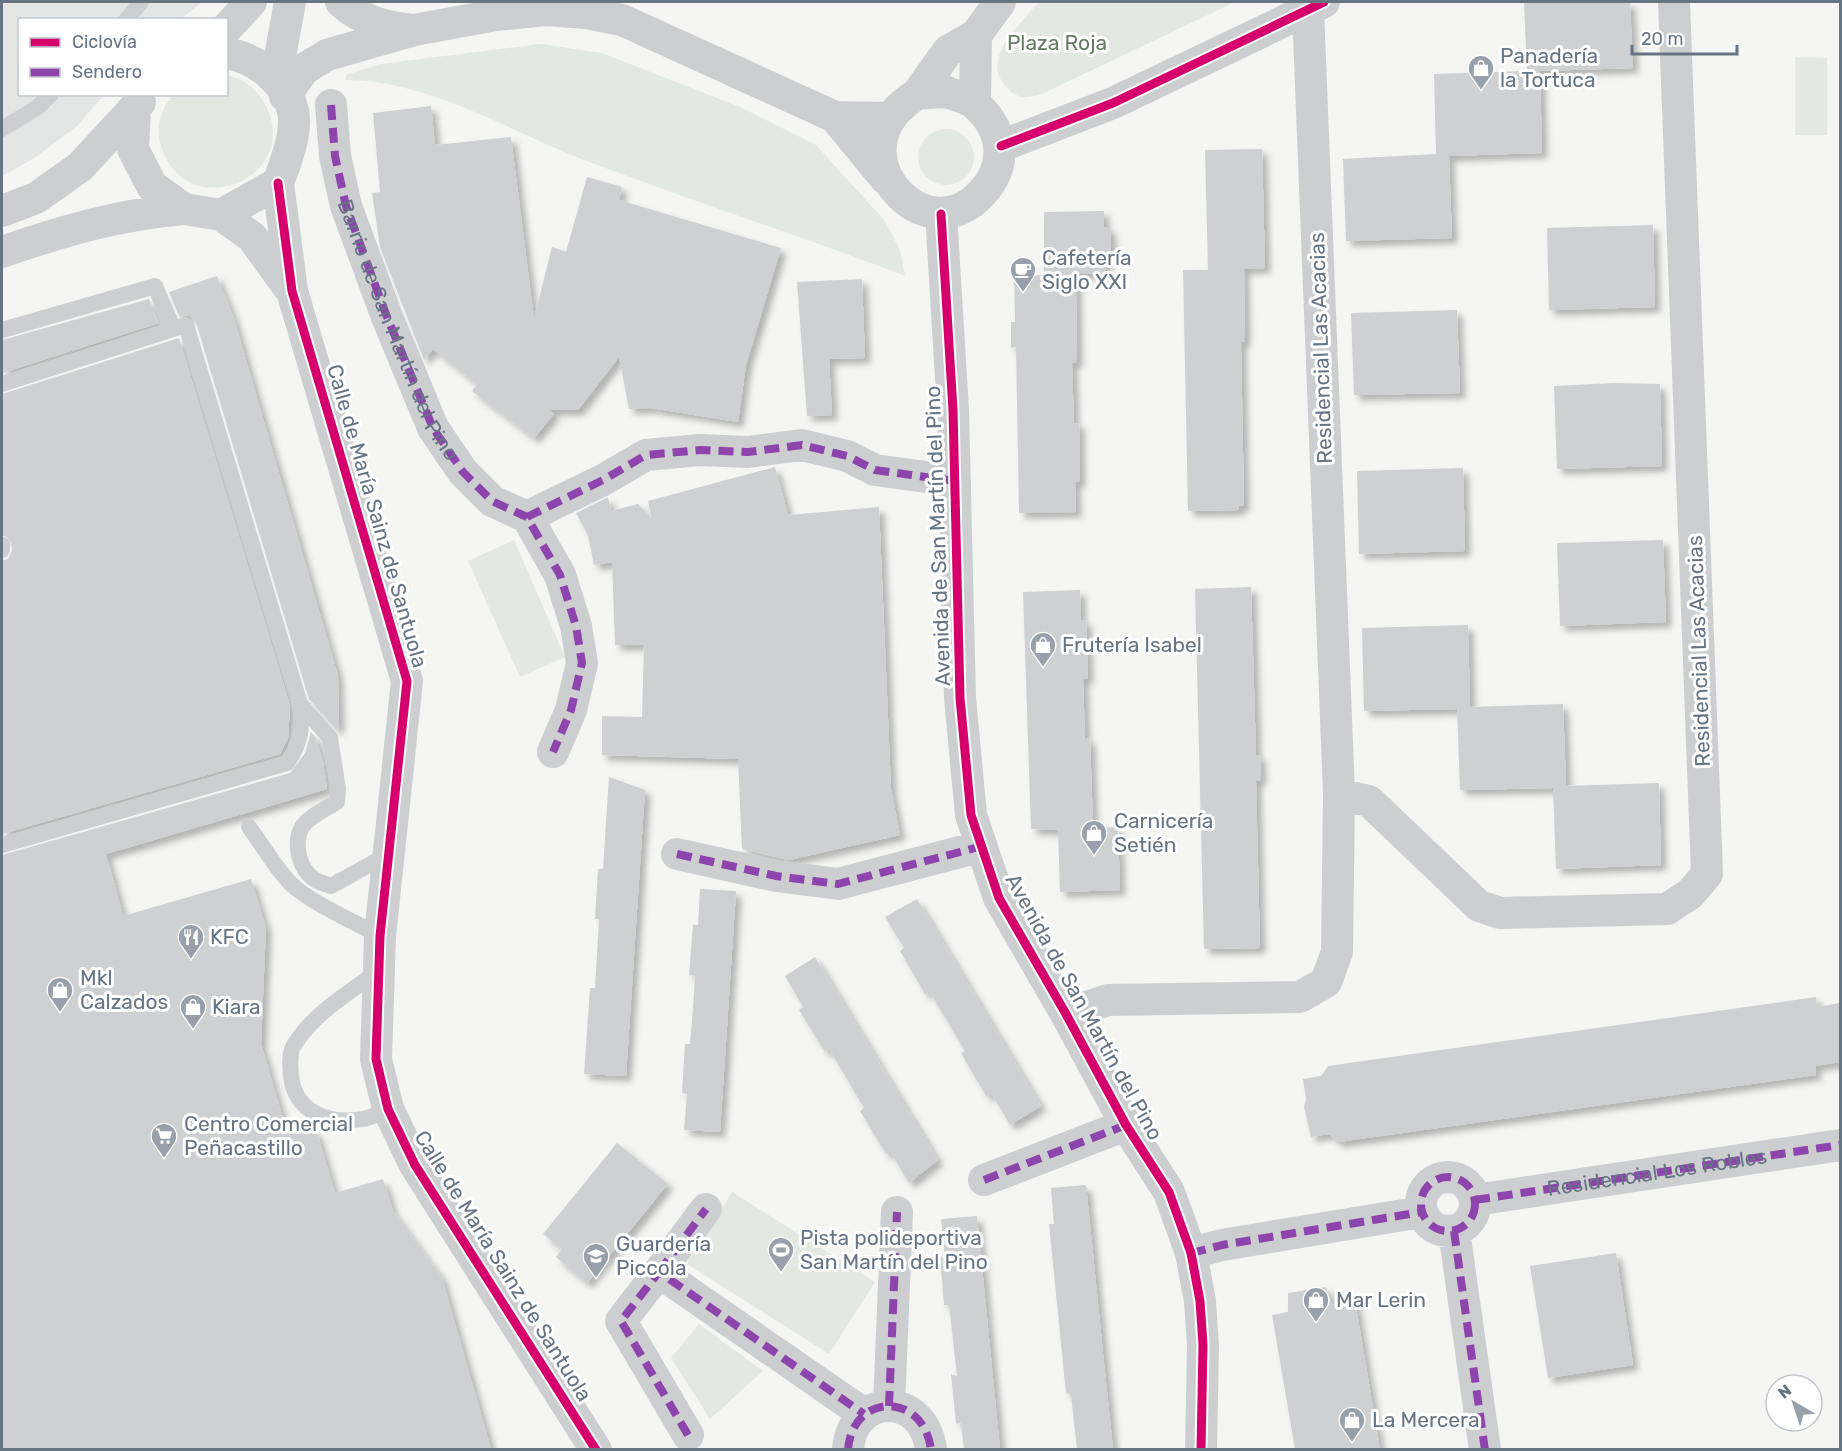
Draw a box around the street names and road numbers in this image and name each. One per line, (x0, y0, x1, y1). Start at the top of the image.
street label: Barrio de San Martín del Pino (333, 196, 464, 465)
street label: Residencial Las Acacias (1304, 232, 1337, 464)
street label: Calle de María Sainz de Santuola (322, 361, 433, 671)
street label: Avenida de San Martín del Pino (920, 385, 955, 687)
street label: Residencial Las Acacias (1682, 535, 1715, 767)
street label: Avenida de San Martín del Pino (1001, 869, 1168, 1144)
street label: Calle de María Sainz de Santuola (409, 1126, 597, 1406)
street label: Residencial Los Robles (1545, 1143, 1769, 1201)

